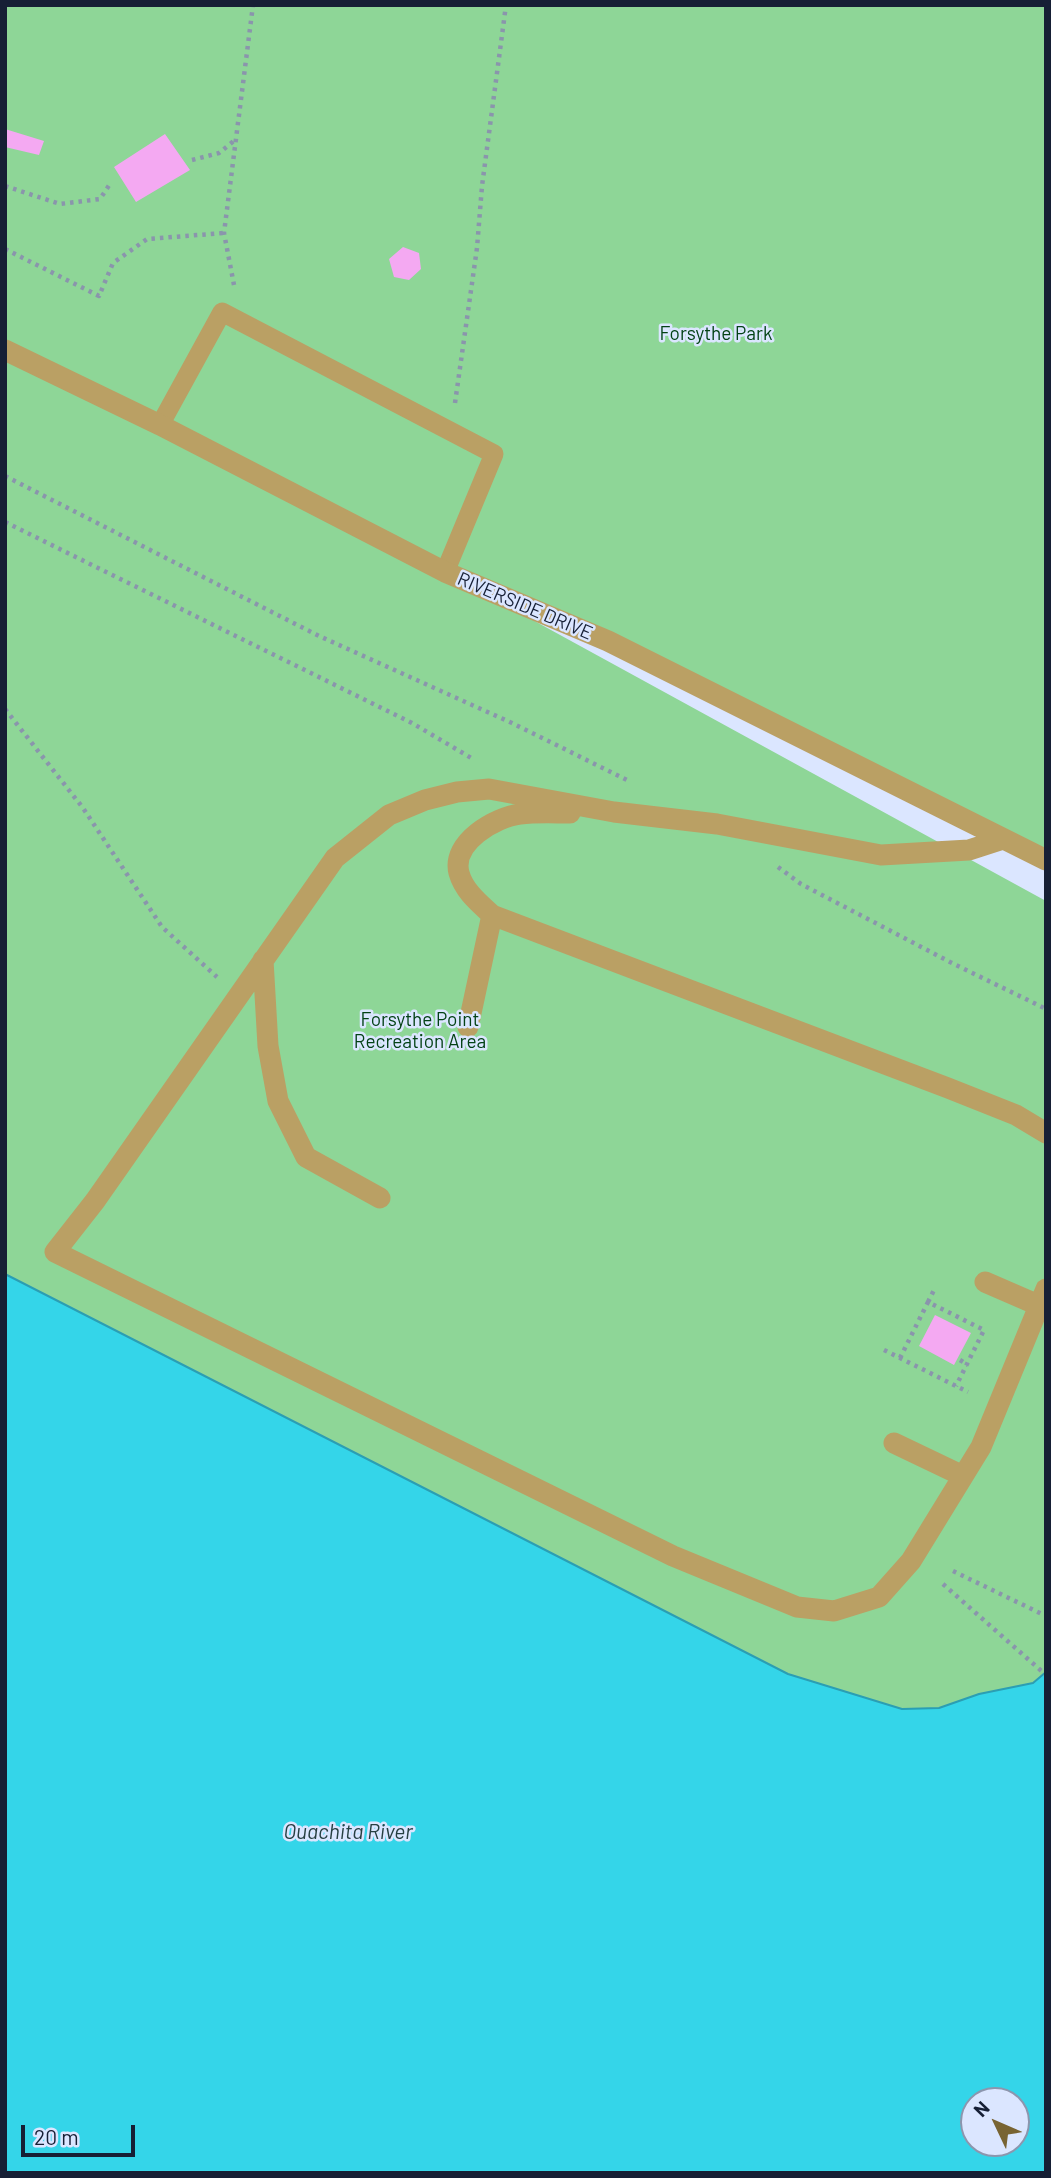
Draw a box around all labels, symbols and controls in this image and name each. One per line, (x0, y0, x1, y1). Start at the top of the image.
park label: Forsythe Park (660, 323, 772, 345)
street label: RIVERSIDE DRIVE (454, 567, 596, 645)
park label: Forsythe Point Recreation Area (354, 1009, 486, 1053)
water label: Ouachita River (283, 1819, 413, 1845)
north arrow (960, 2087, 1030, 2157)
text: N (968, 2096, 994, 2121)
scale bar (24, 2112, 138, 2156)
text: 20 m (34, 2124, 79, 2149)

